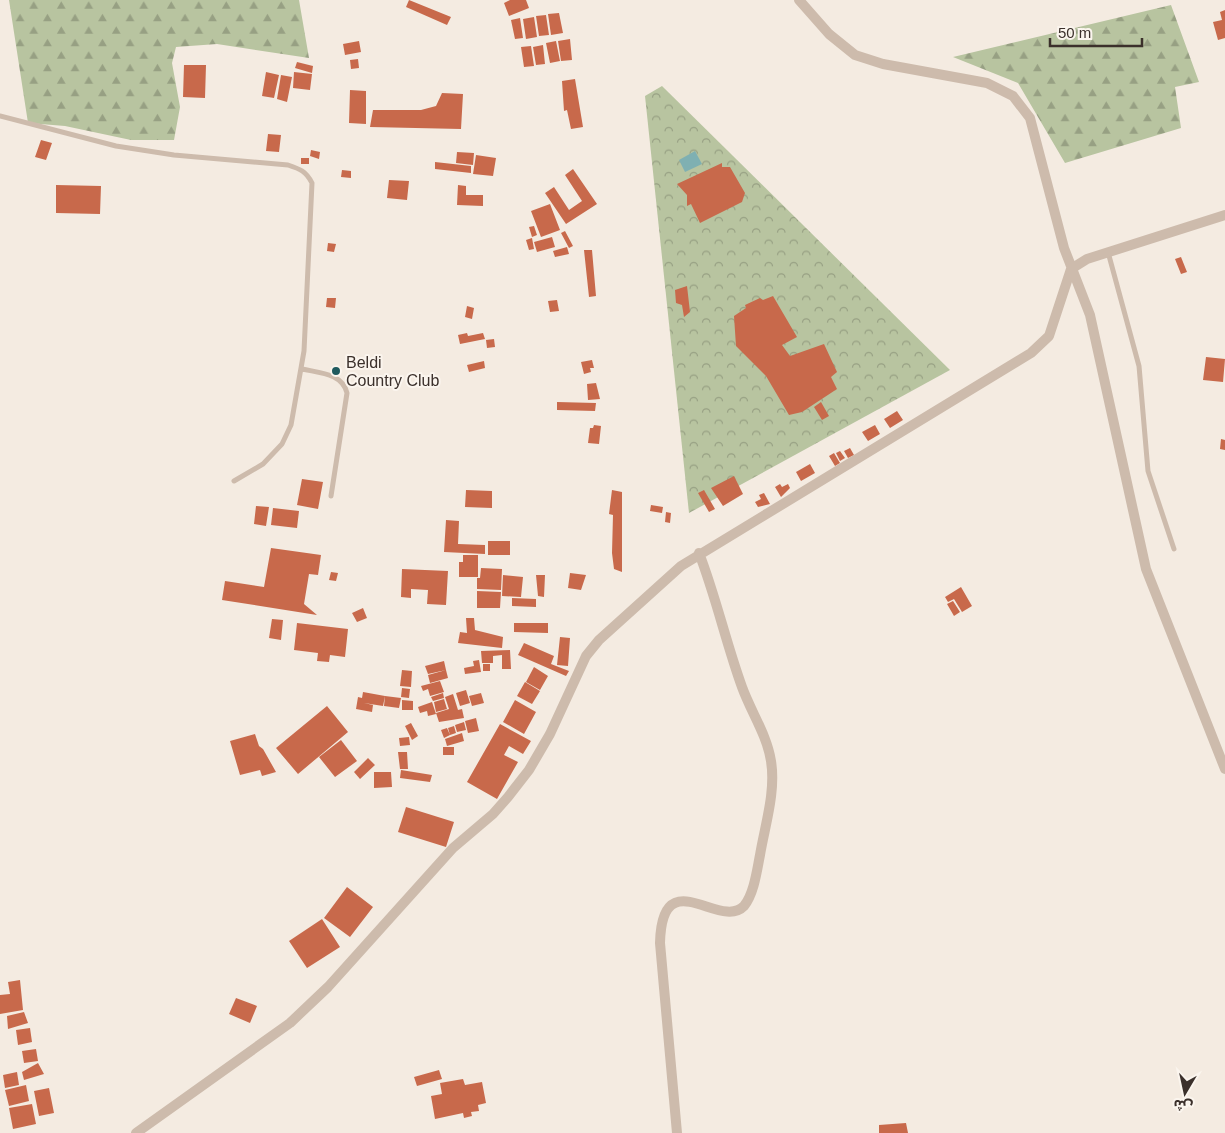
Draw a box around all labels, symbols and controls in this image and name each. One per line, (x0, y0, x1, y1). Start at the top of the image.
scale bar (1050, 15, 1142, 47)
text: 50 m (1058, 24, 1091, 41)
place label: Beldi Country Club (346, 354, 439, 389)
marker: Beldi Country Club (330, 365, 342, 377)
north arrow (1160, 1068, 1210, 1118)
text: ش (1172, 1096, 1194, 1115)

